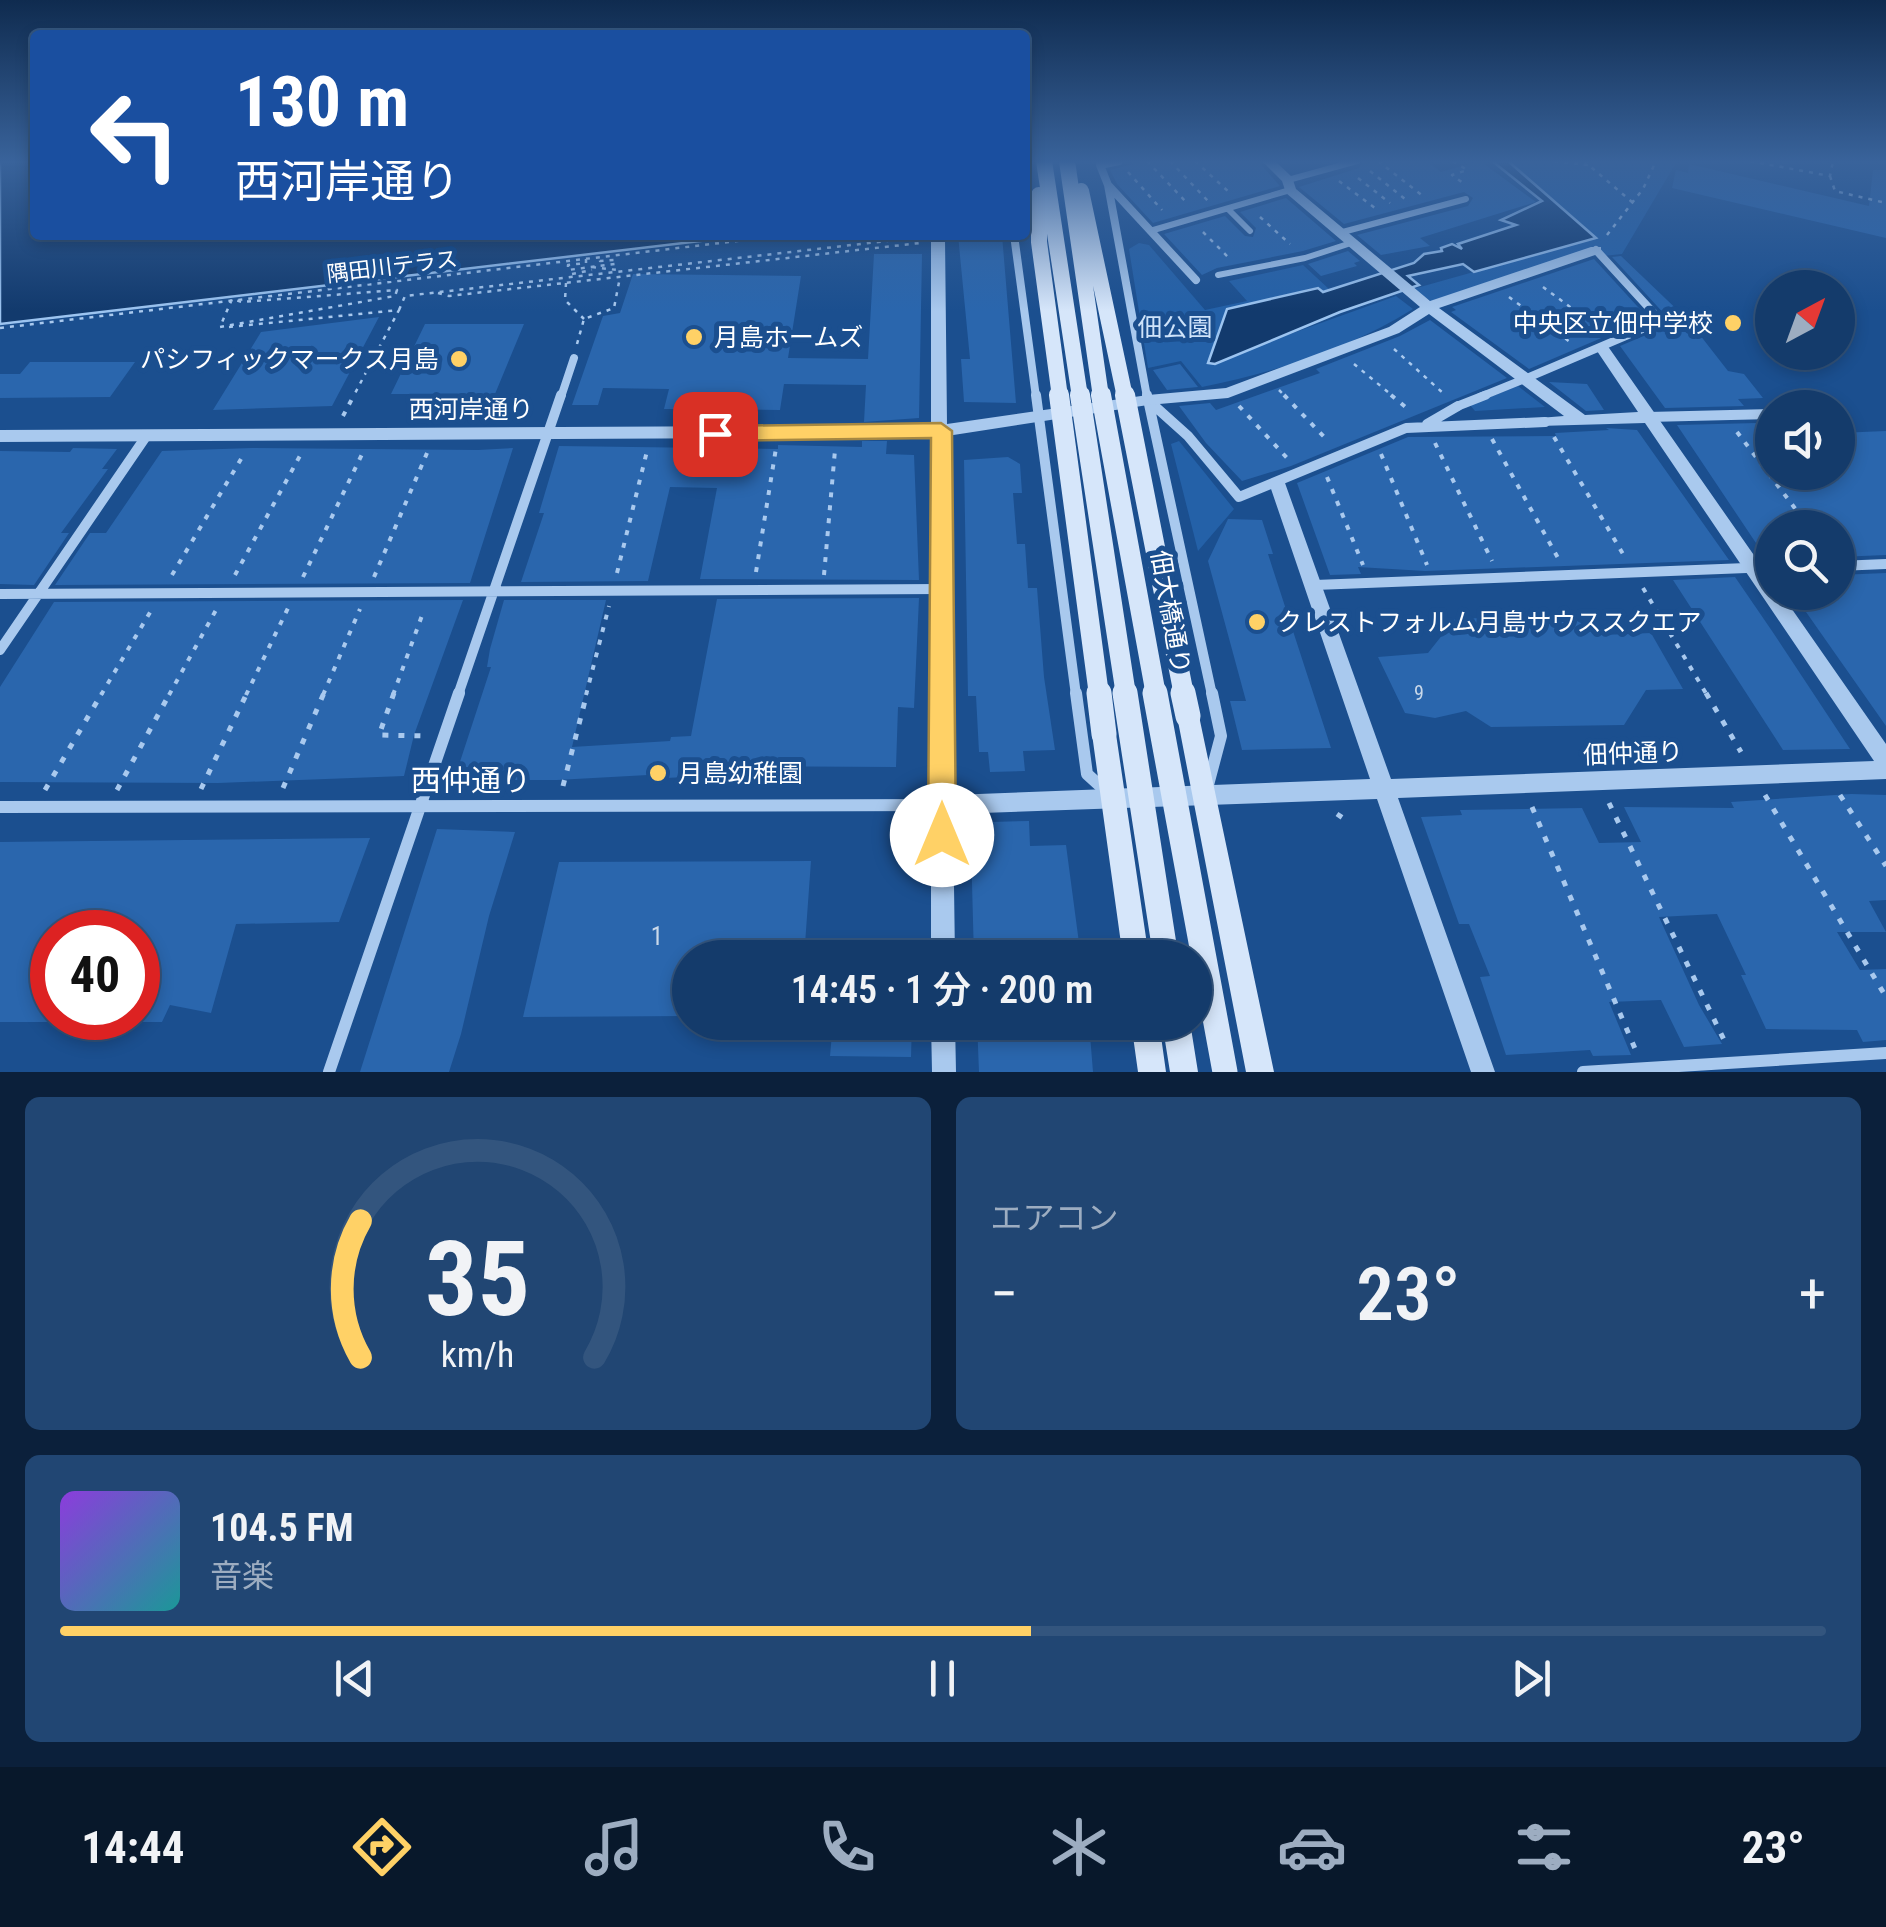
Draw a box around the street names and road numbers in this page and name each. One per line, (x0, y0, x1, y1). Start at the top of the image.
street label: 隅田川テラス (325, 246, 459, 287)
street label: 西河岸通り (408, 395, 534, 424)
street label: 佃大橋通り (1145, 548, 1196, 676)
street label: 佃仲通り (1583, 737, 1684, 770)
street label: 西仲通り (411, 763, 531, 798)

